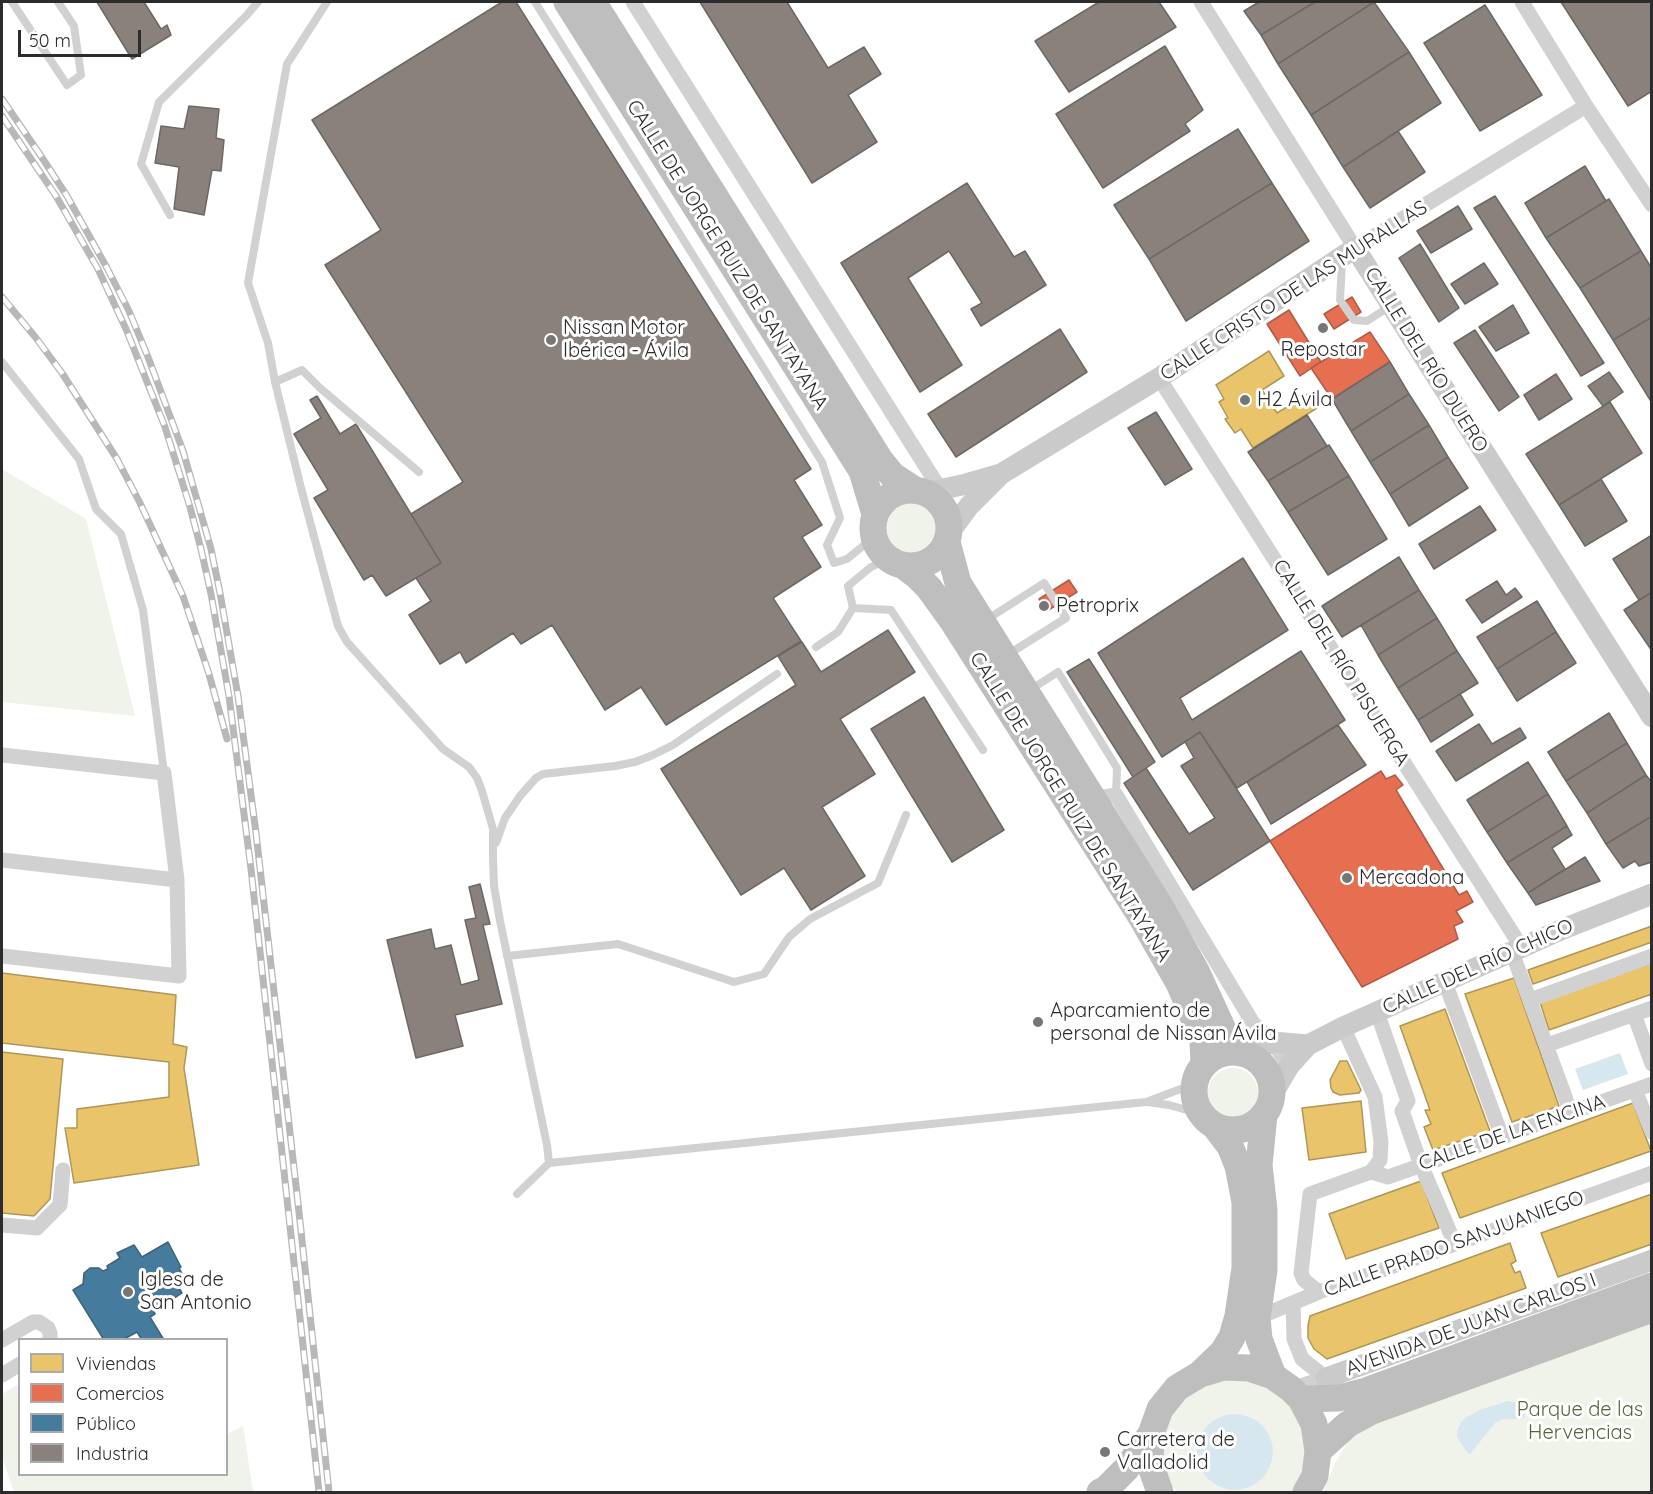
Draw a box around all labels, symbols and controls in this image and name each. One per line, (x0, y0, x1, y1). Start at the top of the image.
scale bar (21, 18, 144, 56)
text: 50 m (29, 29, 71, 52)
street label: CALLE DE JORGE RUIZ DE SANTAYANA (621, 96, 833, 414)
street label: CALLE CRISTO DE LAS MURALLAS (1156, 196, 1432, 386)
street label: CALLE DEL RÍO DUERO (1359, 263, 1493, 457)
place label: Nissan Motor Ibérica - Ávila (563, 316, 689, 363)
marker: Repostar (1316, 321, 1330, 335)
marker: Nissan Motor Ibérica - Ávila (544, 333, 558, 347)
place label: Repostar (1281, 338, 1365, 362)
place label: H2 Ávila (1257, 388, 1332, 412)
marker: H2 Ávila (1238, 393, 1252, 407)
street label: CALLE DEL RÍO PISUERGA (1268, 555, 1414, 771)
place label: Petroprix (1056, 594, 1139, 618)
marker: Petroprix (1037, 599, 1051, 613)
street label: CALLE DE JORGE RUIZ DE SANTAYANA (964, 648, 1176, 966)
place label: Mercadona (1359, 866, 1464, 890)
marker: Mercadona (1340, 871, 1354, 885)
street label: CALLE DEL RÍO CHICO (1379, 914, 1577, 1020)
place label: Aparcamiento de personal de Nissan Ávila (1050, 999, 1277, 1046)
marker: Aparcamiento de personal de Nissan Ávila (1031, 1015, 1045, 1029)
street label: CALLE DE LA ENCINA (1416, 1090, 1608, 1176)
street label: CALLE PRADO SANJUANIEGO (1321, 1186, 1587, 1302)
place label: Iglesa de San Antonio (140, 1268, 252, 1315)
street label: AVENIDA DE JUAN CARLOS I (1343, 1268, 1599, 1382)
marker: Iglesa de San Antonio (121, 1285, 135, 1299)
legend (18, 1338, 228, 1476)
text: Viviendas (76, 1352, 156, 1375)
text: Comercios (76, 1382, 164, 1405)
park label: Parque de las Hervencias (1517, 1398, 1643, 1445)
text: Público (76, 1412, 136, 1435)
place label: Carretera de Valladolid (1117, 1428, 1235, 1475)
text: Industria (76, 1442, 149, 1465)
marker: Carretera de Valladolid (1098, 1445, 1112, 1459)

